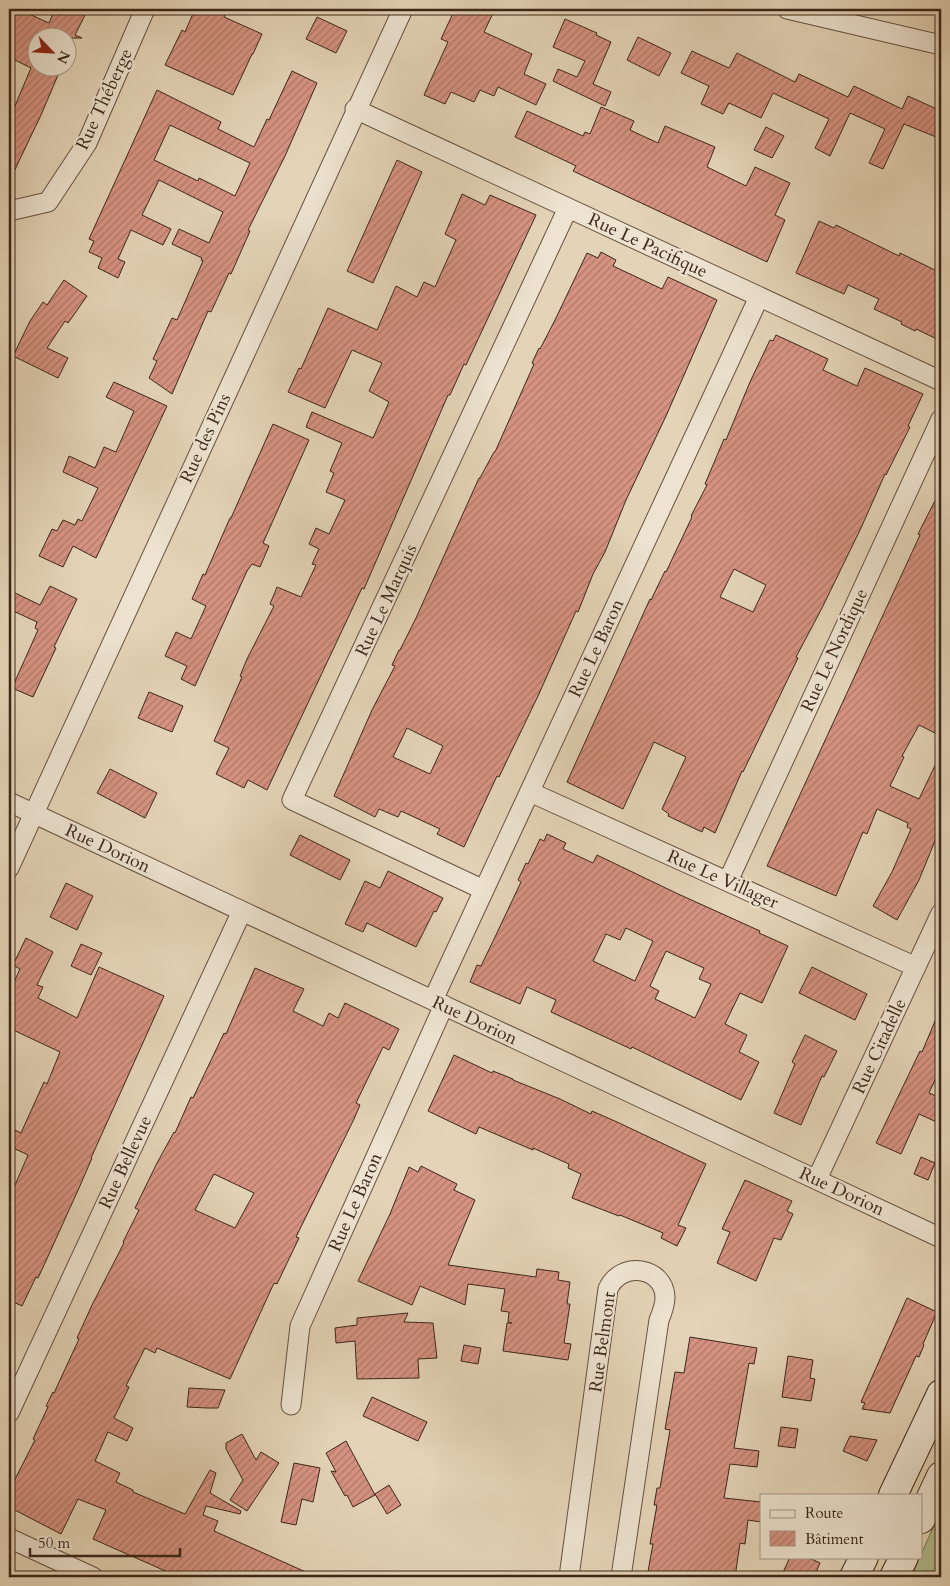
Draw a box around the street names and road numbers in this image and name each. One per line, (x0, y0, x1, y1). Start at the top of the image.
street label: Rue Théberge (70, 44, 139, 154)
street label: Rue Le Pacifique (584, 207, 711, 284)
street label: Rue des Pins (174, 389, 237, 487)
street label: Rue Le Marquis (350, 540, 423, 660)
street label: Rue Le Nordique (795, 585, 874, 716)
street label: Rue Le Baron (563, 594, 630, 701)
street label: Rue Dorion (61, 818, 155, 879)
street label: Rue Le Villager (663, 844, 783, 915)
street label: Rue Dorion (428, 990, 522, 1051)
street label: Rue Citadelle (846, 994, 912, 1098)
street label: Rue Bellevue (93, 1111, 158, 1213)
street label: Rue Le Baron (323, 1148, 389, 1256)
street label: Rue Dorion (795, 1161, 889, 1222)
street label: Rue Belmont (583, 1290, 622, 1394)

